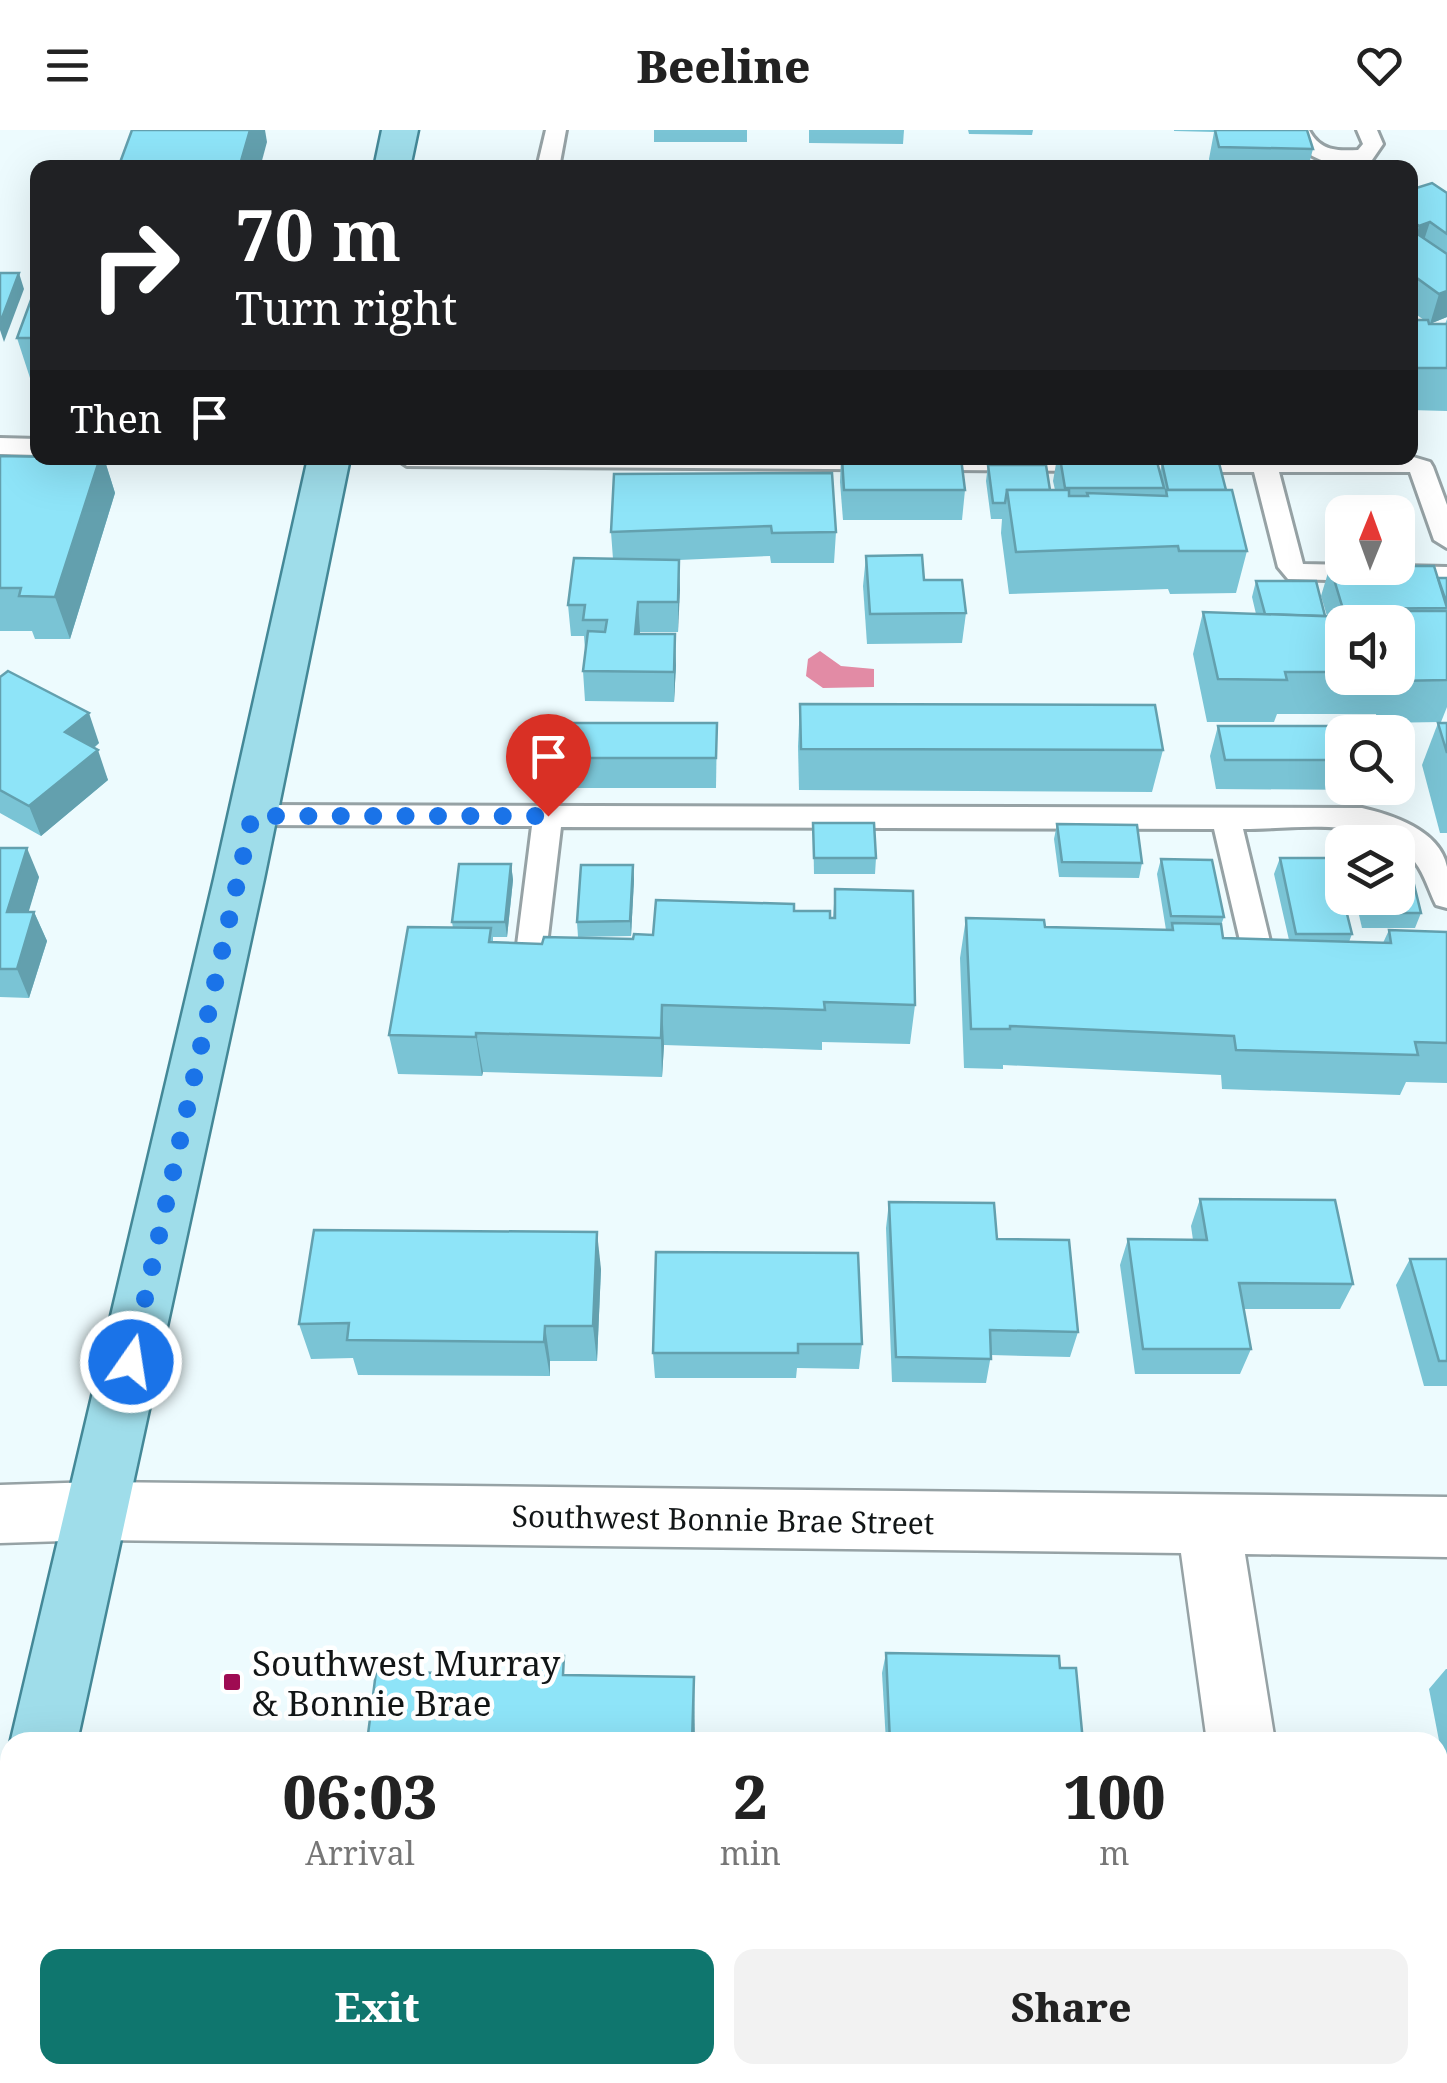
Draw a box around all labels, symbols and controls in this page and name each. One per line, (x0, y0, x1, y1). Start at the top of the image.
text: Beeline (637, 35, 810, 96)
icon: menu (40, 38, 95, 93)
icon: heart (1352, 38, 1407, 93)
text: 70 m (235, 186, 401, 282)
icon: right (70, 200, 200, 330)
text: Turn right (235, 277, 457, 338)
icon: arrive (182, 390, 237, 445)
text: Then (70, 392, 162, 444)
north arrow (1325, 495, 1415, 585)
map controls (1325, 495, 1415, 915)
button: sound (1325, 605, 1415, 695)
pin (506, 714, 591, 817)
button: search (1325, 715, 1415, 805)
icon: arrive (521, 729, 576, 784)
button: layers (1325, 825, 1415, 915)
position arrow (79, 1310, 183, 1414)
street label: Southwest Bonnie Brae Street (511, 1495, 935, 1543)
place label: Southwest Murray & Bonnie Brae (252, 1639, 560, 1726)
marker: Southwest Murray & Bonnie Brae (221, 1671, 243, 1693)
text: 06:03 (283, 1755, 437, 1837)
text: 2 (733, 1755, 767, 1837)
text: 100 (1063, 1755, 1165, 1837)
text: Arrival (305, 1831, 415, 1874)
text: min (720, 1831, 781, 1874)
text: m (1099, 1831, 1130, 1874)
button: Exit (40, 1949, 714, 2064)
button: Share (734, 1949, 1408, 2064)

